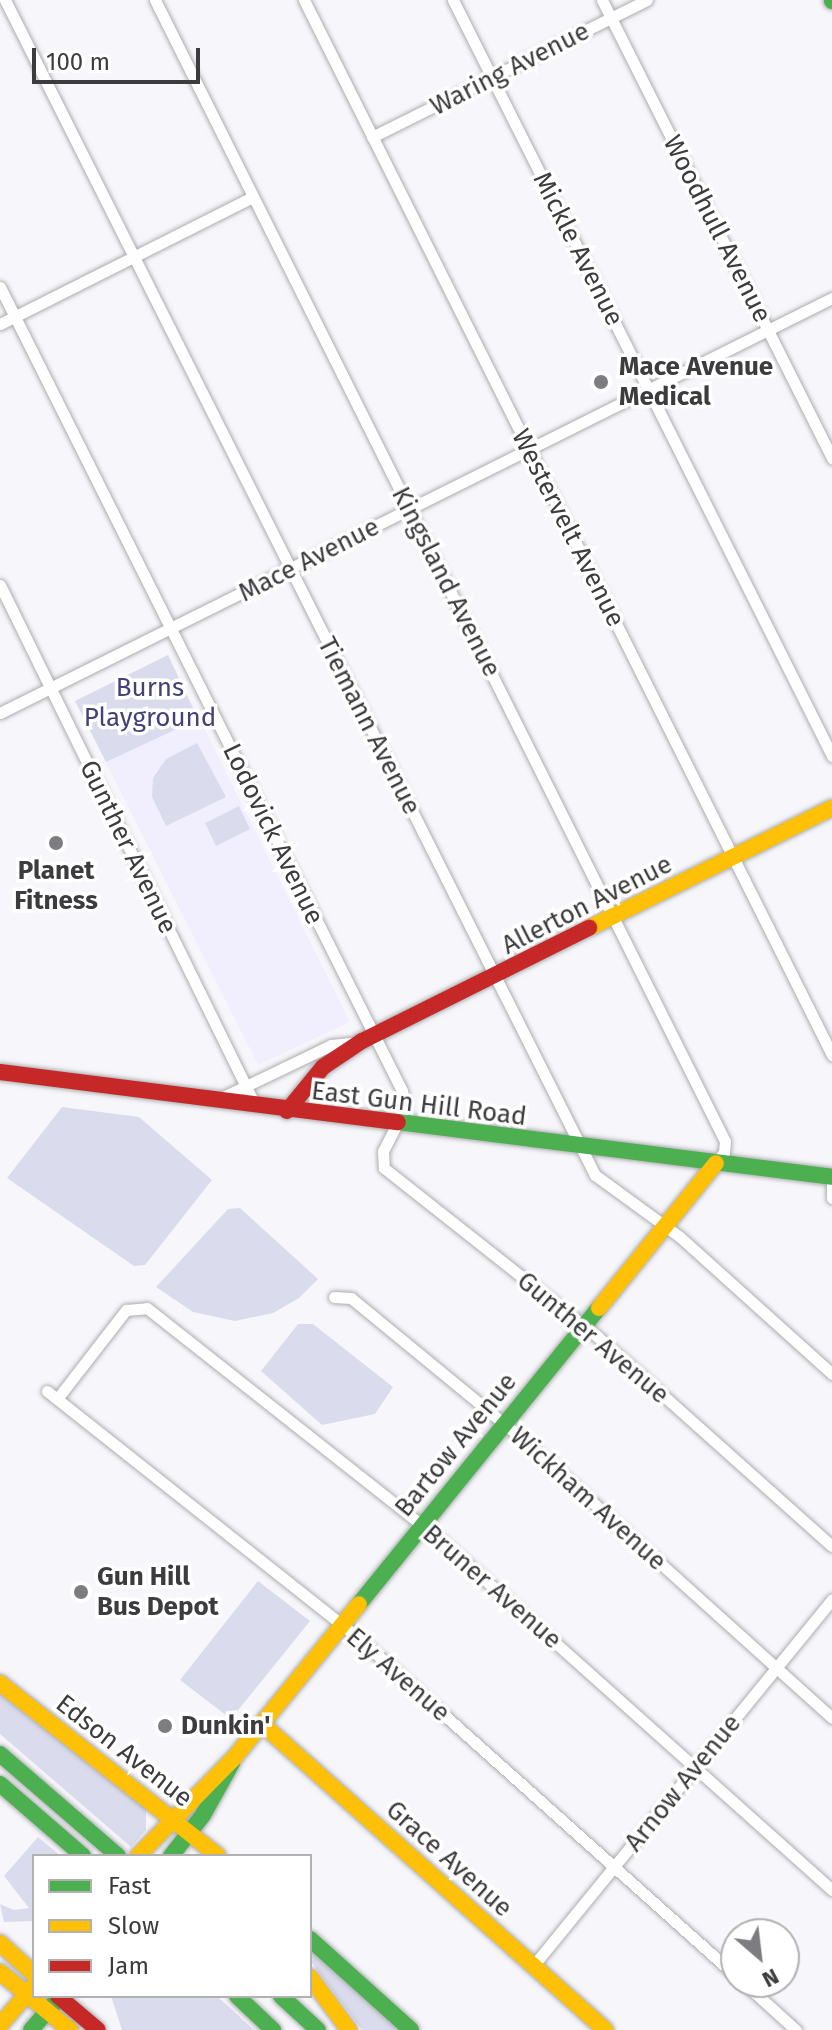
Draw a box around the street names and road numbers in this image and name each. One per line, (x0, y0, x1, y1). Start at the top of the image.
street label: Waring Avenue (425, 16, 595, 122)
street label: Woodhull Avenue (656, 130, 778, 328)
street label: Mickle Avenue (526, 167, 630, 331)
street label: Westervelt Avenue (505, 424, 631, 632)
street label: Kingsland Avenue (385, 482, 507, 682)
street label: Mace Avenue (233, 511, 385, 609)
street label: Tiemann Avenue (311, 632, 427, 820)
street label: Lodovick Avenue (216, 739, 330, 929)
street label: Gunther Avenue (73, 755, 183, 939)
street label: Allerton Avenue (497, 849, 677, 961)
street label: East Gun Hill Road (310, 1075, 528, 1133)
street label: Gunther Avenue (511, 1265, 675, 1411)
street label: Bartow Avenue (388, 1367, 524, 1523)
street label: Wickham Avenue (503, 1421, 673, 1577)
street label: Bruner Avenue (416, 1518, 568, 1656)
street label: Ely Avenue (340, 1622, 456, 1728)
street label: Edson Avenue (50, 1688, 198, 1814)
street label: Arnow Avenue (618, 1708, 748, 1858)
street label: Grace Avenue (380, 1794, 518, 1924)

